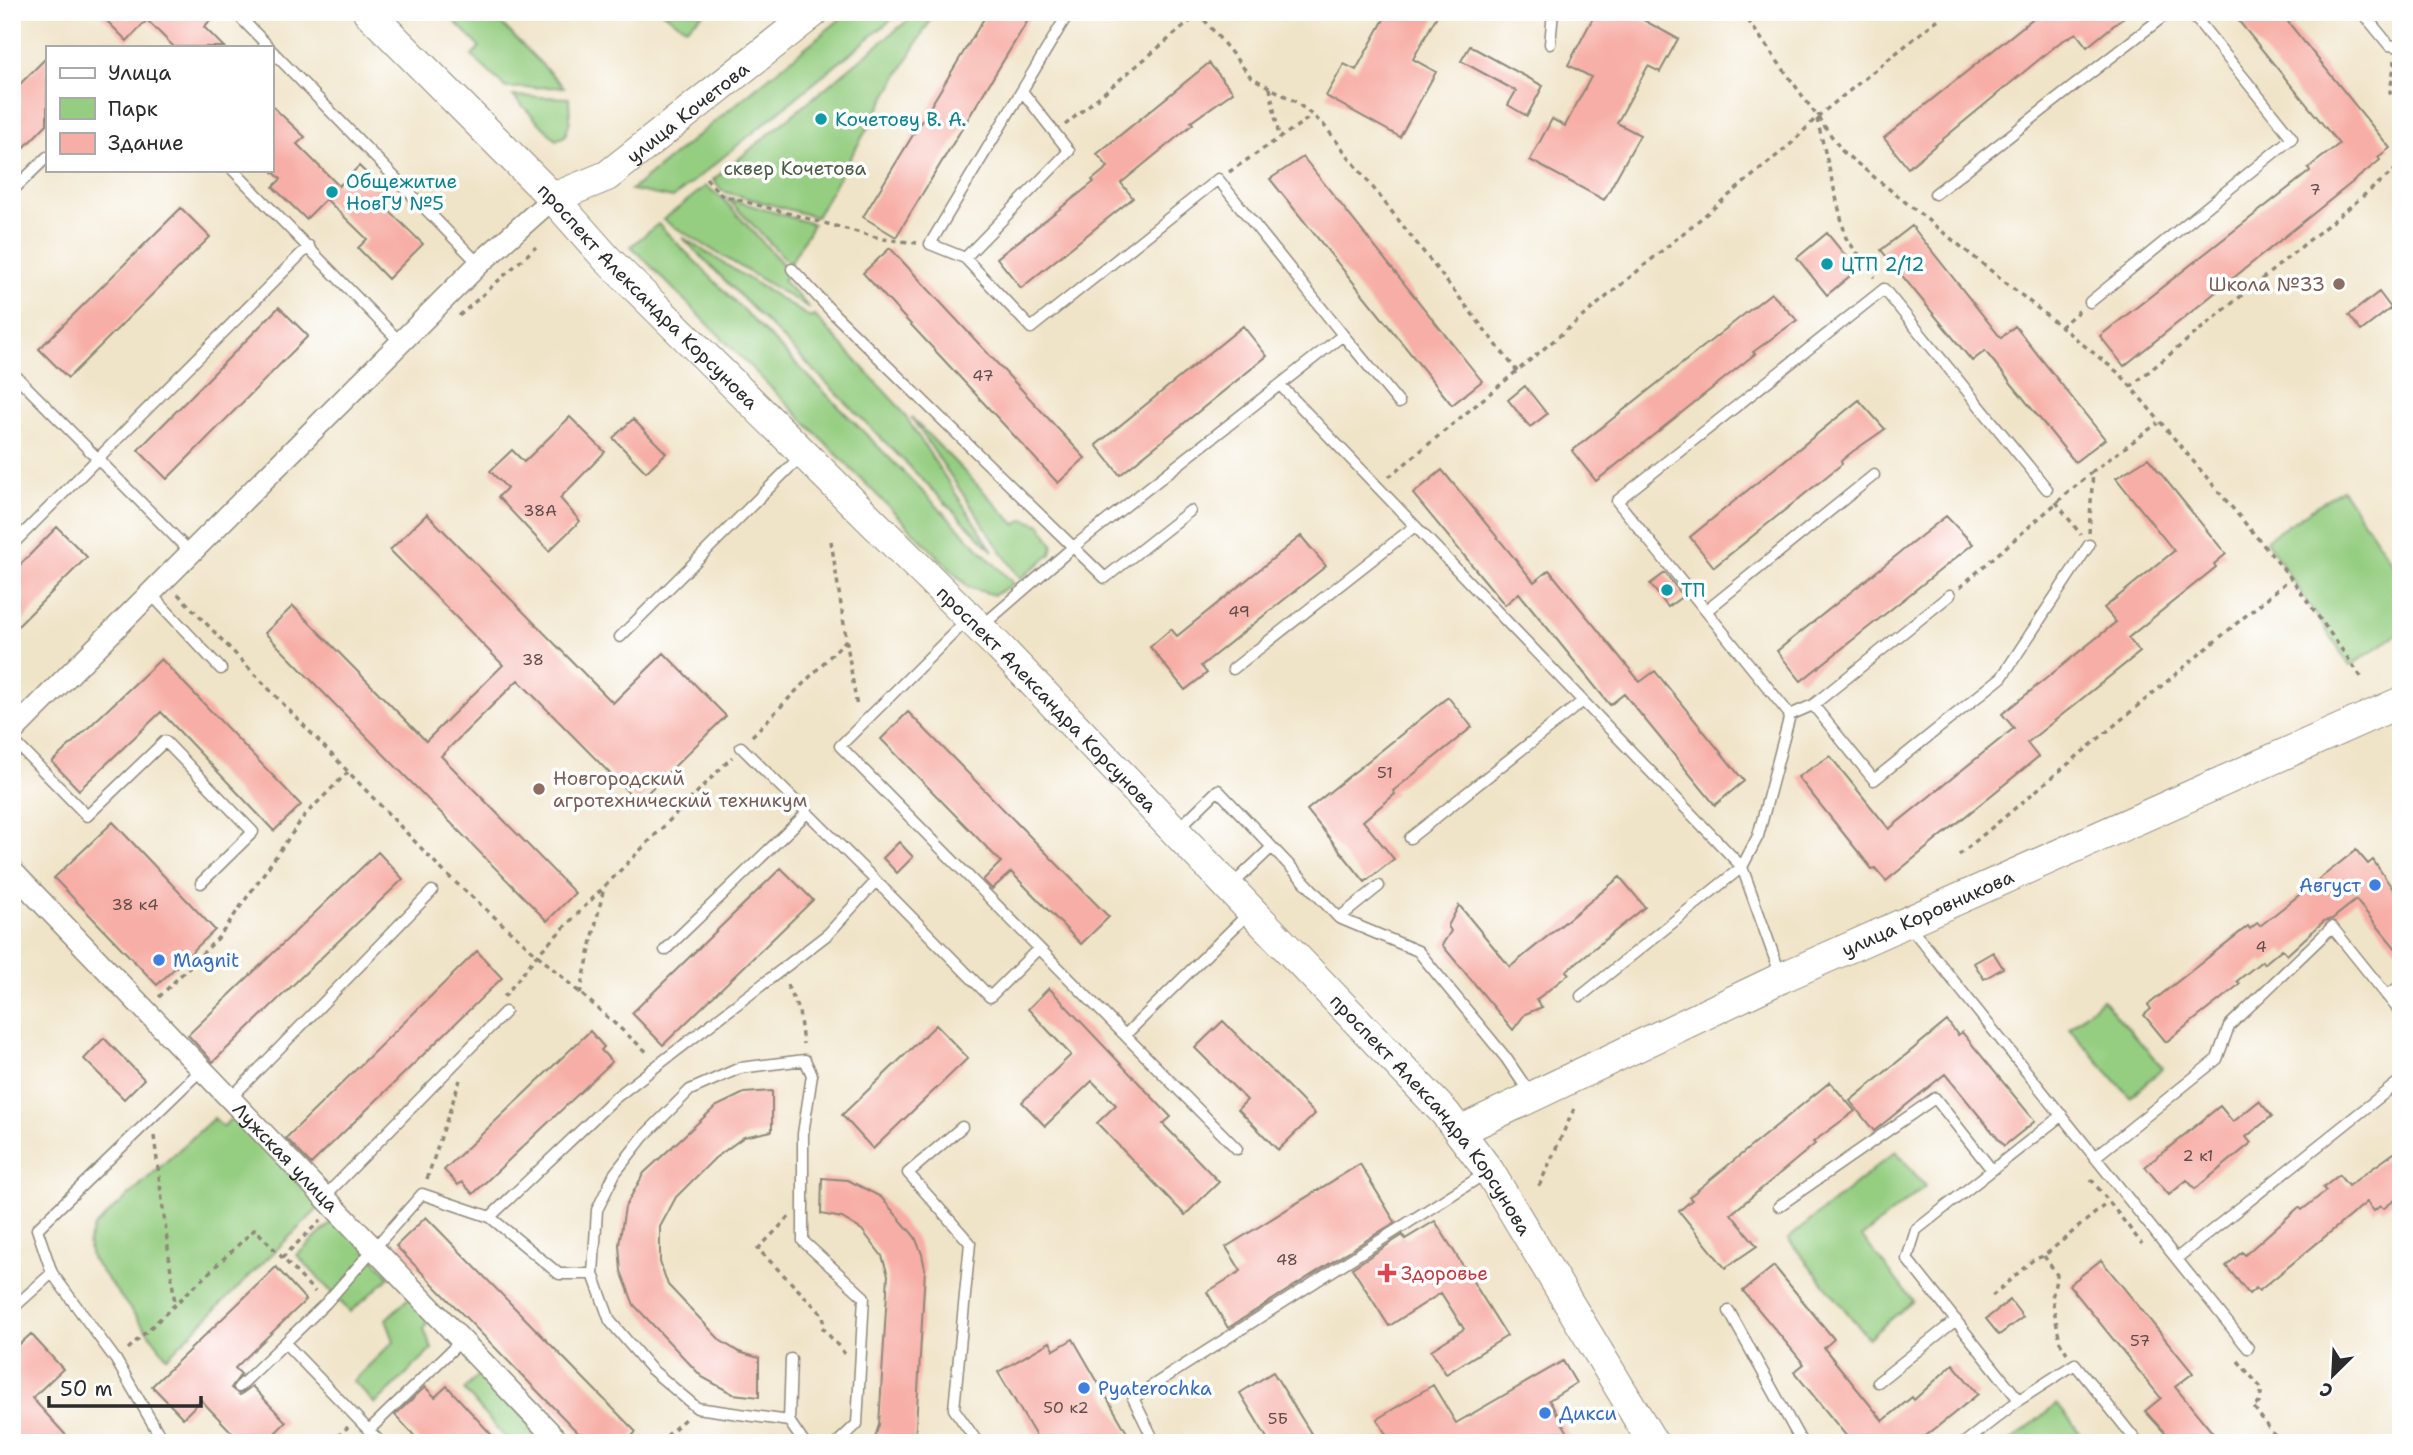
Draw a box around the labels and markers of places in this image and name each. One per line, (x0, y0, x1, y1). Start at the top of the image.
place label: Кочетову В. А. (835, 107, 966, 132)
marker: Кочетову В. А. (813, 111, 829, 127)
place label: Общежитие НовГУ №5 (346, 169, 457, 216)
marker: Общежитие НовГУ №5 (324, 184, 340, 200)
place label: ЦТП 2/12 (1841, 252, 1924, 277)
marker: ЦТП 2/12 (1819, 256, 1835, 272)
place label: Школа №33 (2209, 272, 2325, 297)
marker: Школа №33 (2331, 276, 2347, 292)
place label: ТП (1681, 578, 1705, 603)
marker: ТП (1659, 582, 1675, 598)
place label: Новгородский агротехнический техникум (553, 766, 808, 813)
marker: Новгородский агротехнический техникум (531, 781, 547, 797)
place label: Август (2299, 873, 2361, 898)
marker: Август (2367, 877, 2383, 893)
place label: Magnit (173, 948, 239, 973)
marker: Magnit (151, 952, 167, 968)
place label: Здоровье (1401, 1261, 1488, 1286)
marker: Здоровье (1379, 1265, 1395, 1281)
place label: Pyaterochka (1098, 1376, 1212, 1401)
marker: Pyaterochka (1076, 1380, 1092, 1396)
place label: Дикси (1559, 1401, 1617, 1426)
marker: Дикси (1537, 1405, 1553, 1421)

